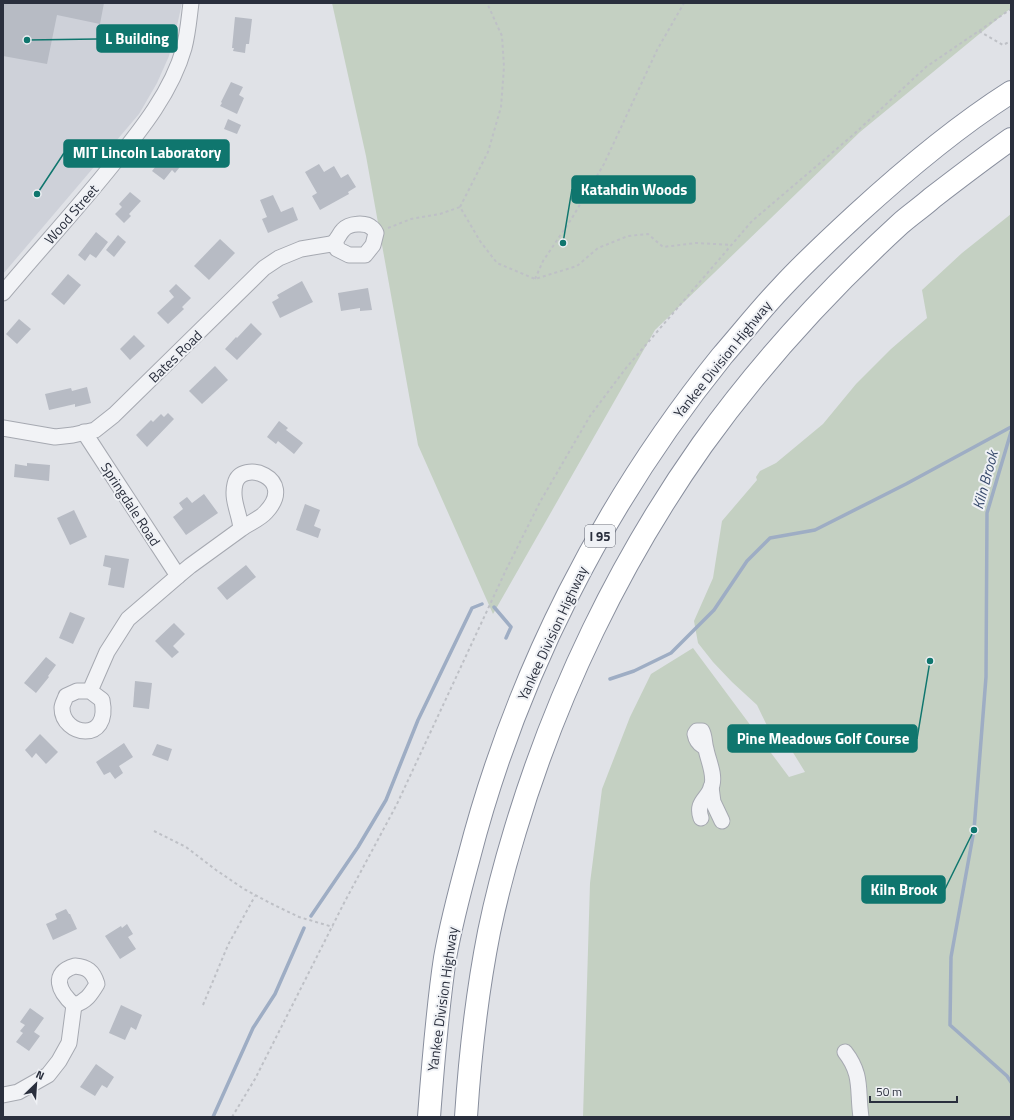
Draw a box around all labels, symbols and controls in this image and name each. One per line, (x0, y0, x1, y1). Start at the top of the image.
callout: L Building (97, 25, 177, 52)
text: L Building (105, 27, 169, 50)
callout: MIT Lincoln Laboratory (64, 140, 229, 167)
text: MIT Lincoln Laboratory (73, 141, 222, 164)
callout: Katahdin Woods (572, 176, 695, 203)
text: Katahdin Woods (581, 178, 687, 201)
street label: Wood Street (39, 179, 103, 249)
street label: Yankee Division Highway (668, 296, 776, 422)
street label: Bates Road (143, 325, 207, 387)
water label: Kiln Brook (966, 446, 1004, 512)
street label: Springdale Road (96, 458, 166, 550)
road number: I 95 (585, 525, 615, 547)
street label: Yankee Division Highway (512, 562, 592, 704)
callout: Pine Meadows Golf Course (728, 725, 917, 752)
text: Pine Meadows Golf Course (737, 727, 910, 750)
callout: Kiln Brook (862, 876, 945, 903)
text: Kiln Brook (871, 878, 938, 901)
street label: Yankee Division Highway (421, 925, 463, 1073)
north arrow (16, 1064, 56, 1104)
text: N (33, 1066, 47, 1084)
scale bar (870, 1078, 957, 1104)
text: 50 m (876, 1082, 902, 1101)

